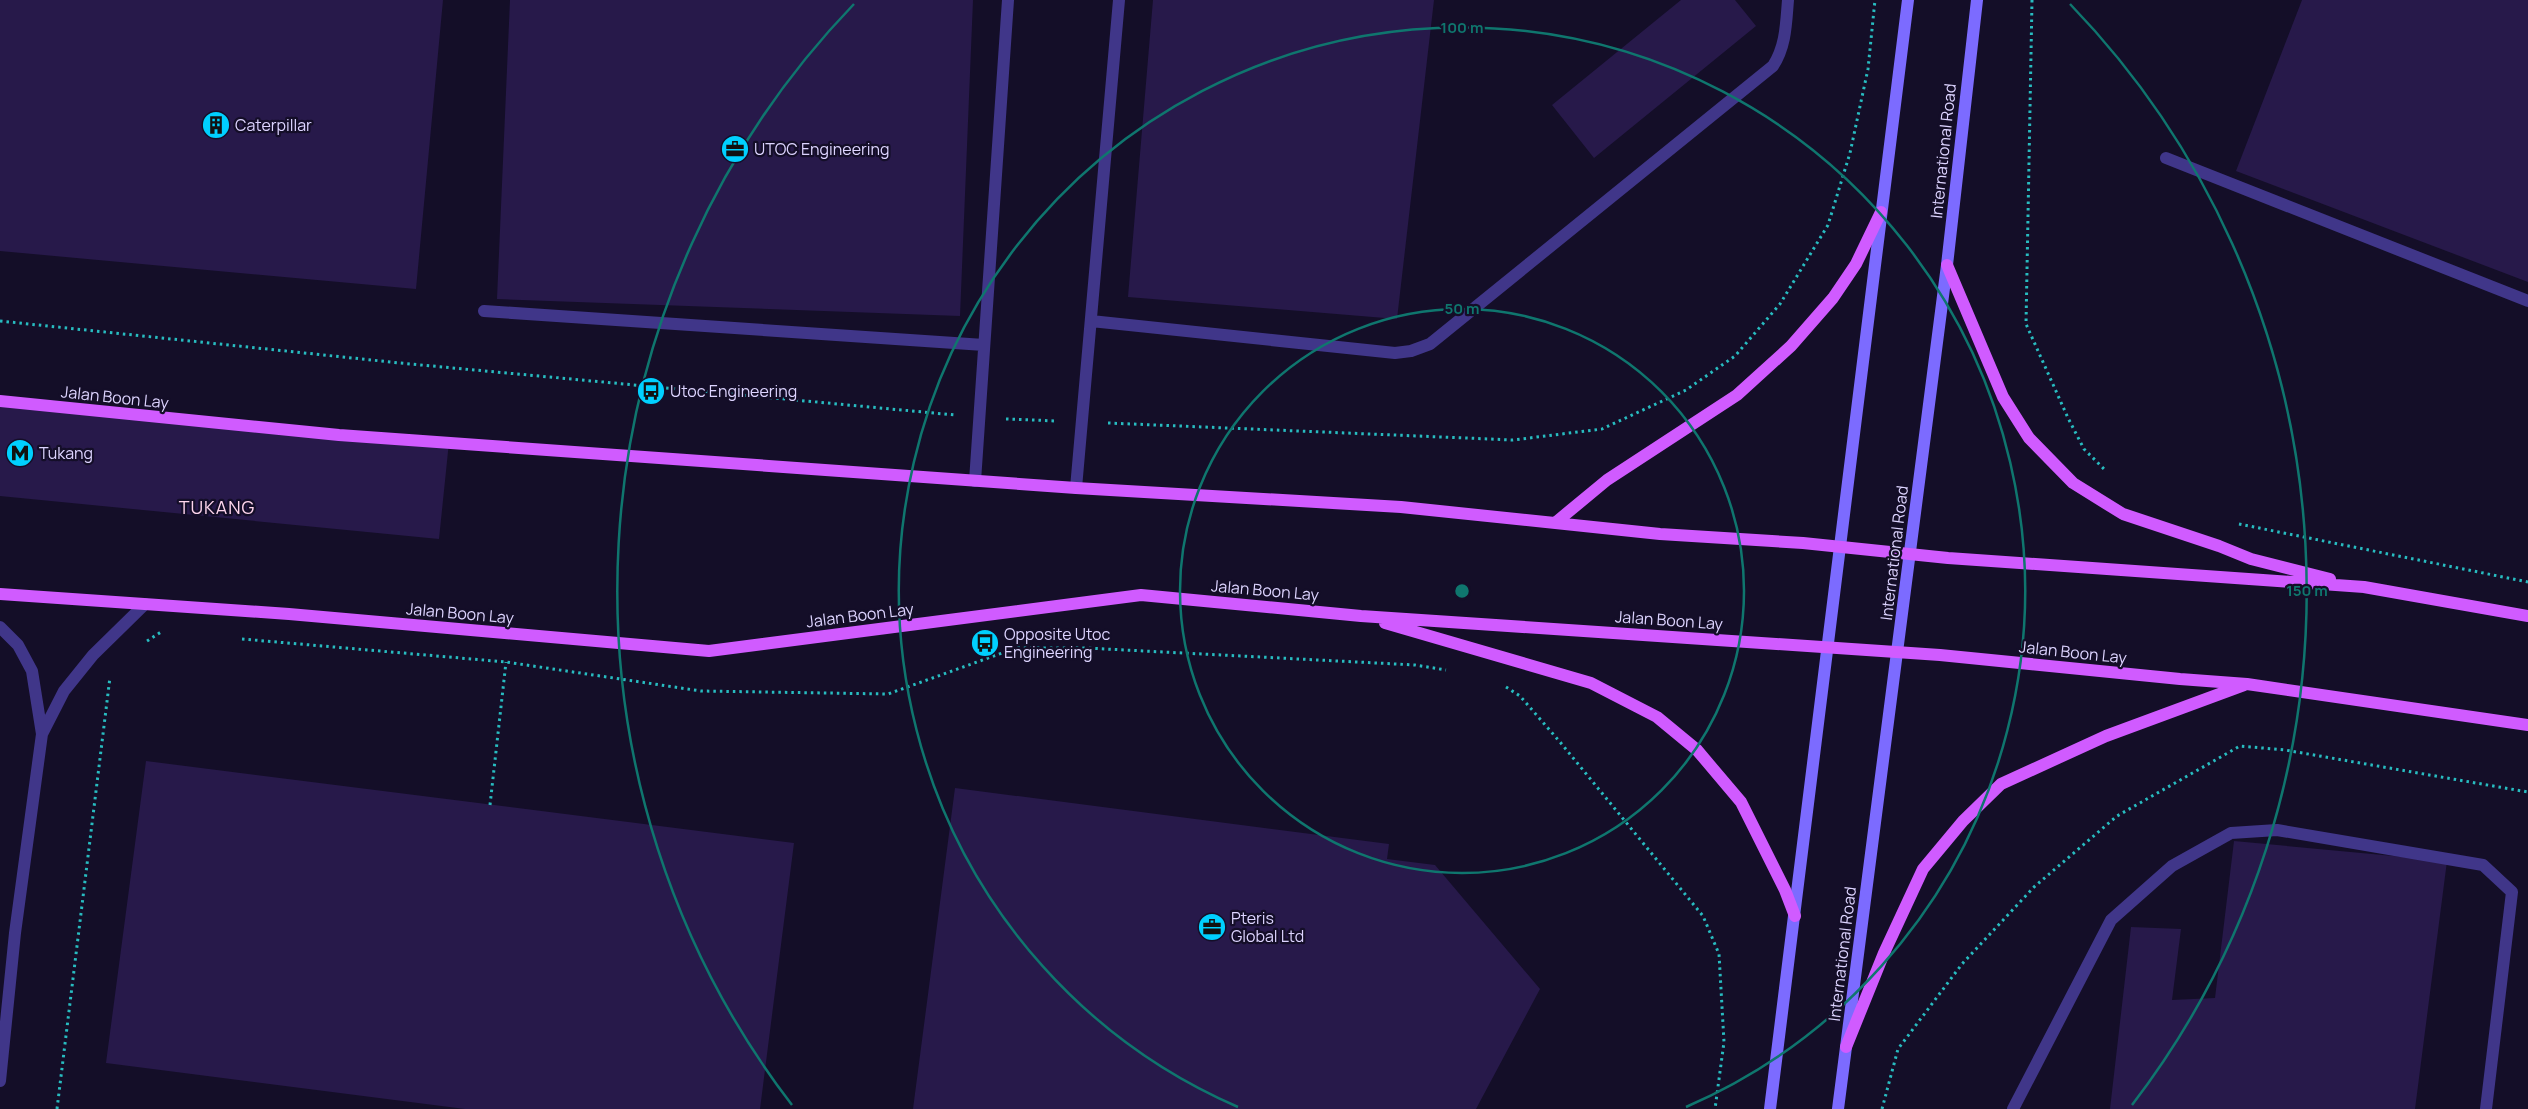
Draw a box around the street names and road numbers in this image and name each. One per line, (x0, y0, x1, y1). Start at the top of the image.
street label: International Road (1925, 82, 1961, 220)
street label: Jalan Boon Lay (60, 380, 170, 414)
street label: International Road (1875, 484, 1913, 622)
street label: Jalan Boon Lay (1210, 574, 1320, 606)
street label: Jalan Boon Lay (405, 597, 515, 629)
street label: Jalan Boon Lay (805, 597, 916, 633)
street label: Jalan Boon Lay (1614, 605, 1724, 635)
street label: Jalan Boon Lay (2018, 635, 2128, 669)
street label: International Road (1823, 885, 1861, 1023)

